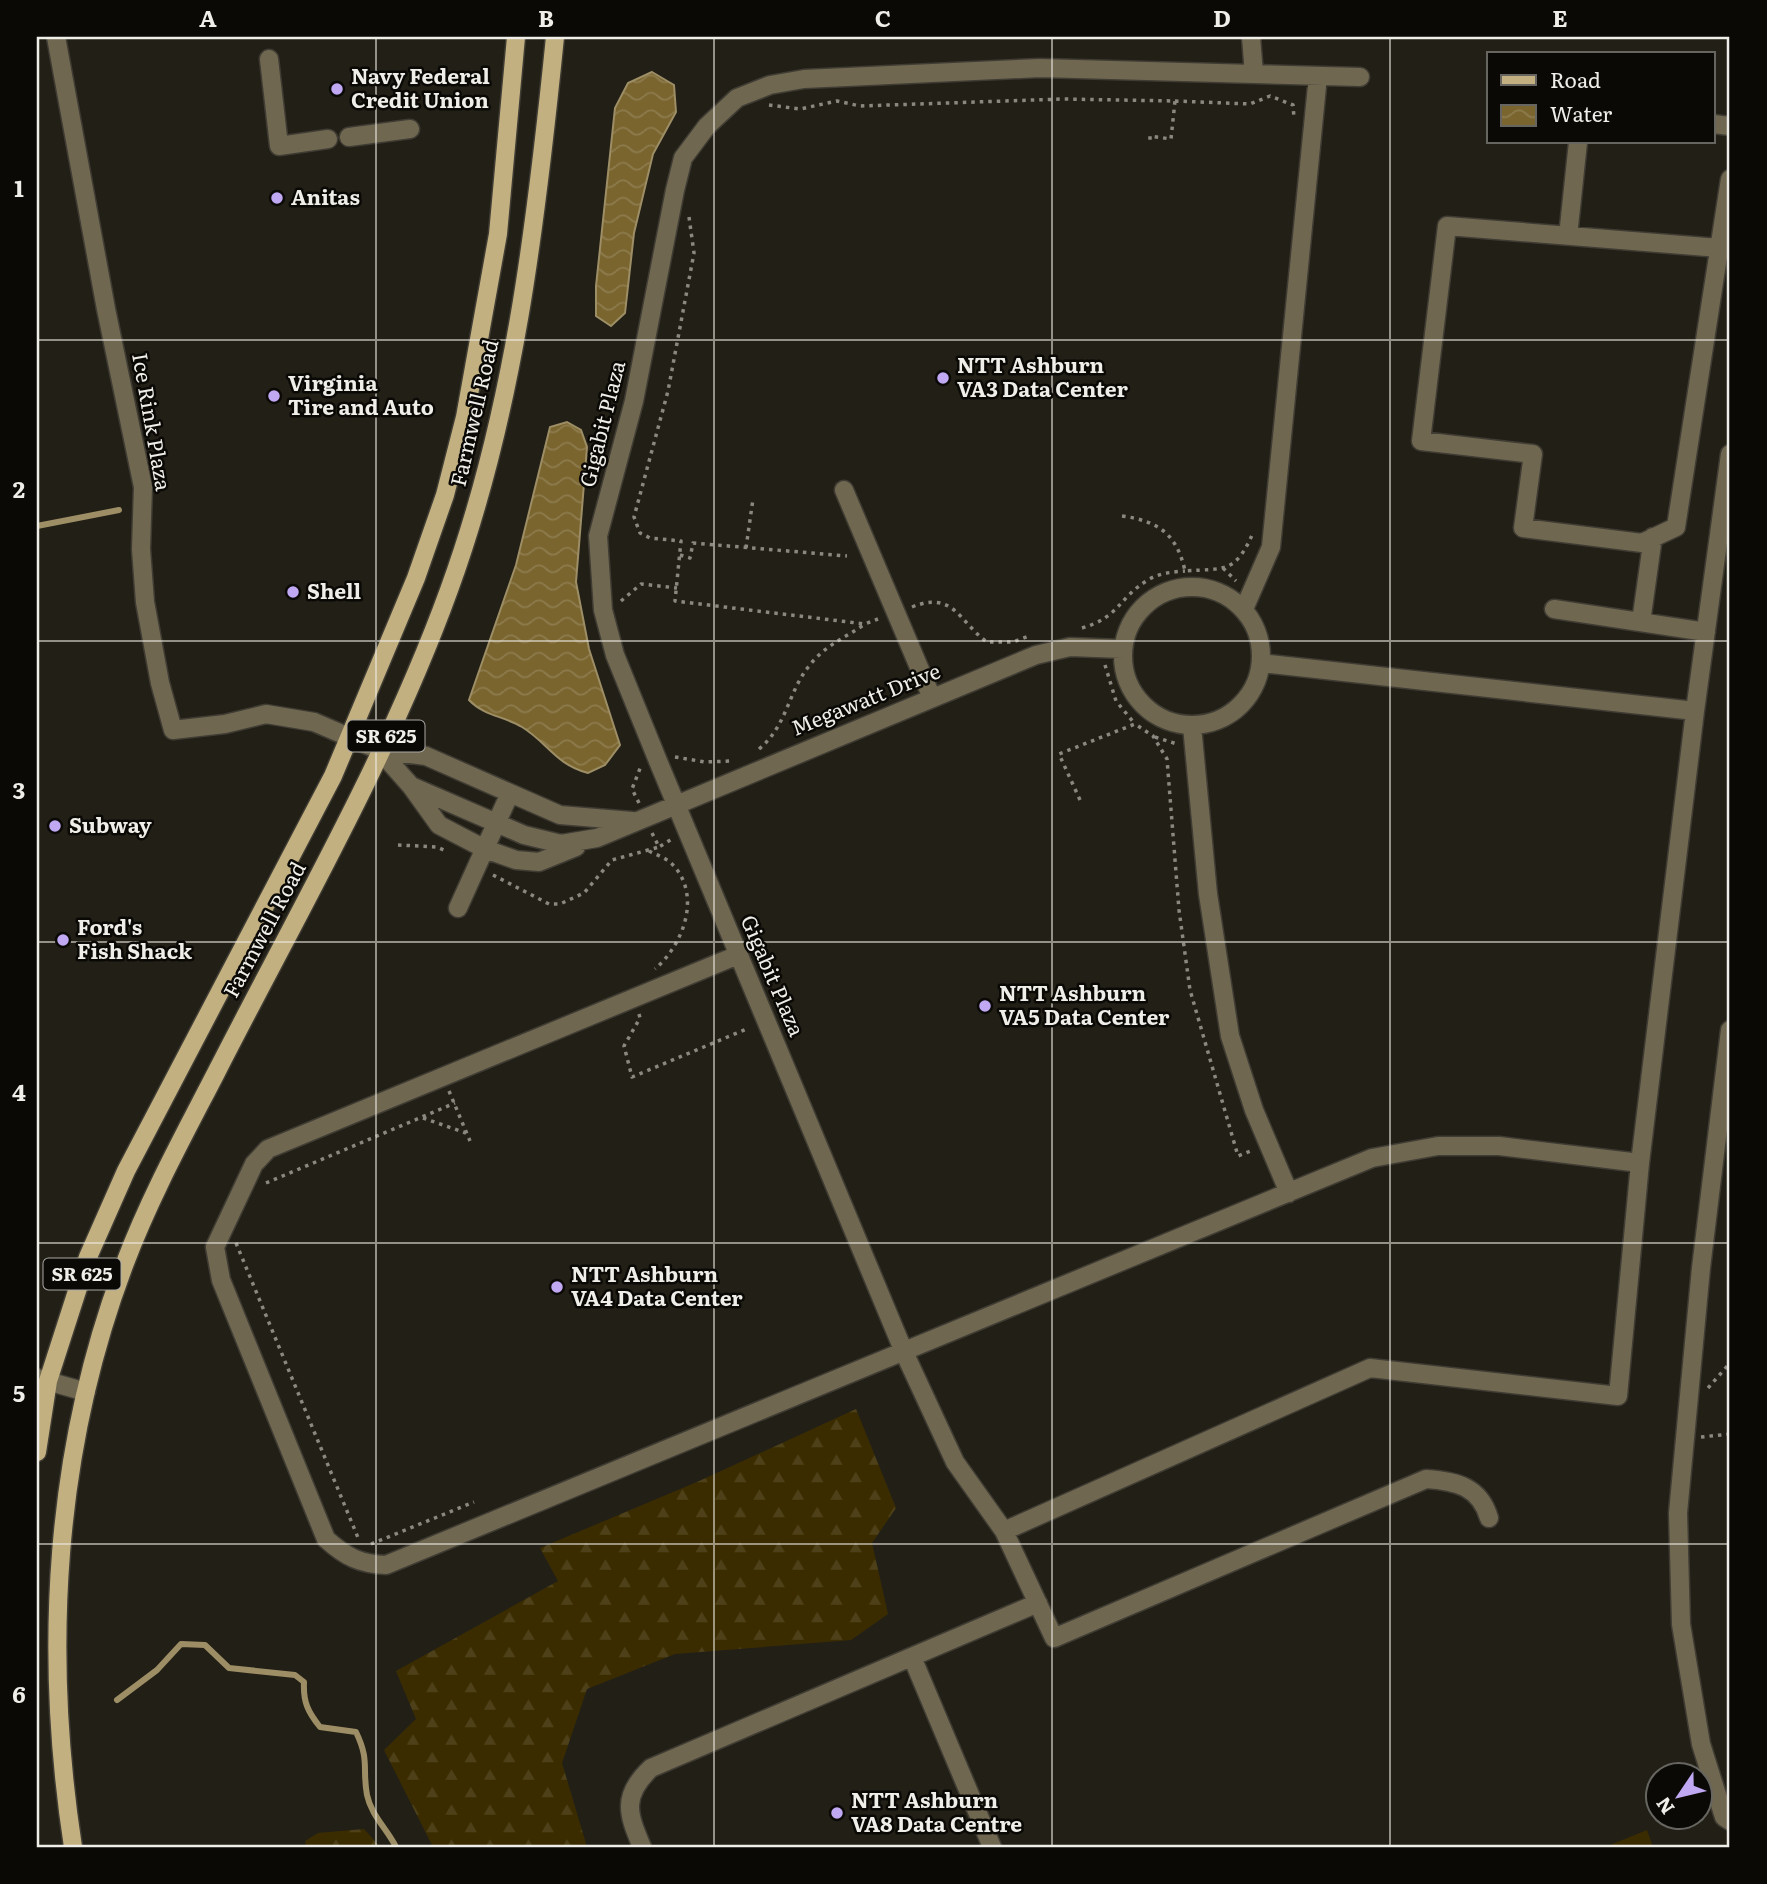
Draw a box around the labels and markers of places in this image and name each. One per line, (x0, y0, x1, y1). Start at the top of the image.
place label: Navy Federal Credit Union (351, 59, 490, 114)
marker: Navy Federal Credit Union (329, 81, 345, 97)
place label: Anitas (291, 180, 360, 211)
marker: Anitas (269, 190, 285, 206)
place label: NTT Ashburn VA3 Data Center (957, 348, 1128, 403)
place label: Virginia Tire and Auto (288, 366, 434, 421)
marker: NTT Ashburn VA3 Data Center (935, 370, 951, 386)
marker: Virginia Tire and Auto (266, 388, 282, 404)
place label: Shell (307, 574, 362, 605)
marker: Shell (285, 584, 301, 600)
place label: Subway (69, 808, 152, 839)
marker: Subway (47, 818, 63, 834)
place label: Ford's Fish Shack (77, 910, 193, 965)
marker: Ford's Fish Shack (55, 932, 71, 948)
place label: NTT Ashburn VA5 Data Center (999, 976, 1170, 1031)
marker: NTT Ashburn VA5 Data Center (977, 998, 993, 1014)
place label: NTT Ashburn VA4 Data Center (571, 1257, 743, 1312)
marker: NTT Ashburn VA4 Data Center (549, 1279, 565, 1295)
place label: NTT Ashburn VA8 Data Centre (851, 1783, 1022, 1838)
marker: NTT Ashburn VA8 Data Centre (829, 1805, 845, 1821)

